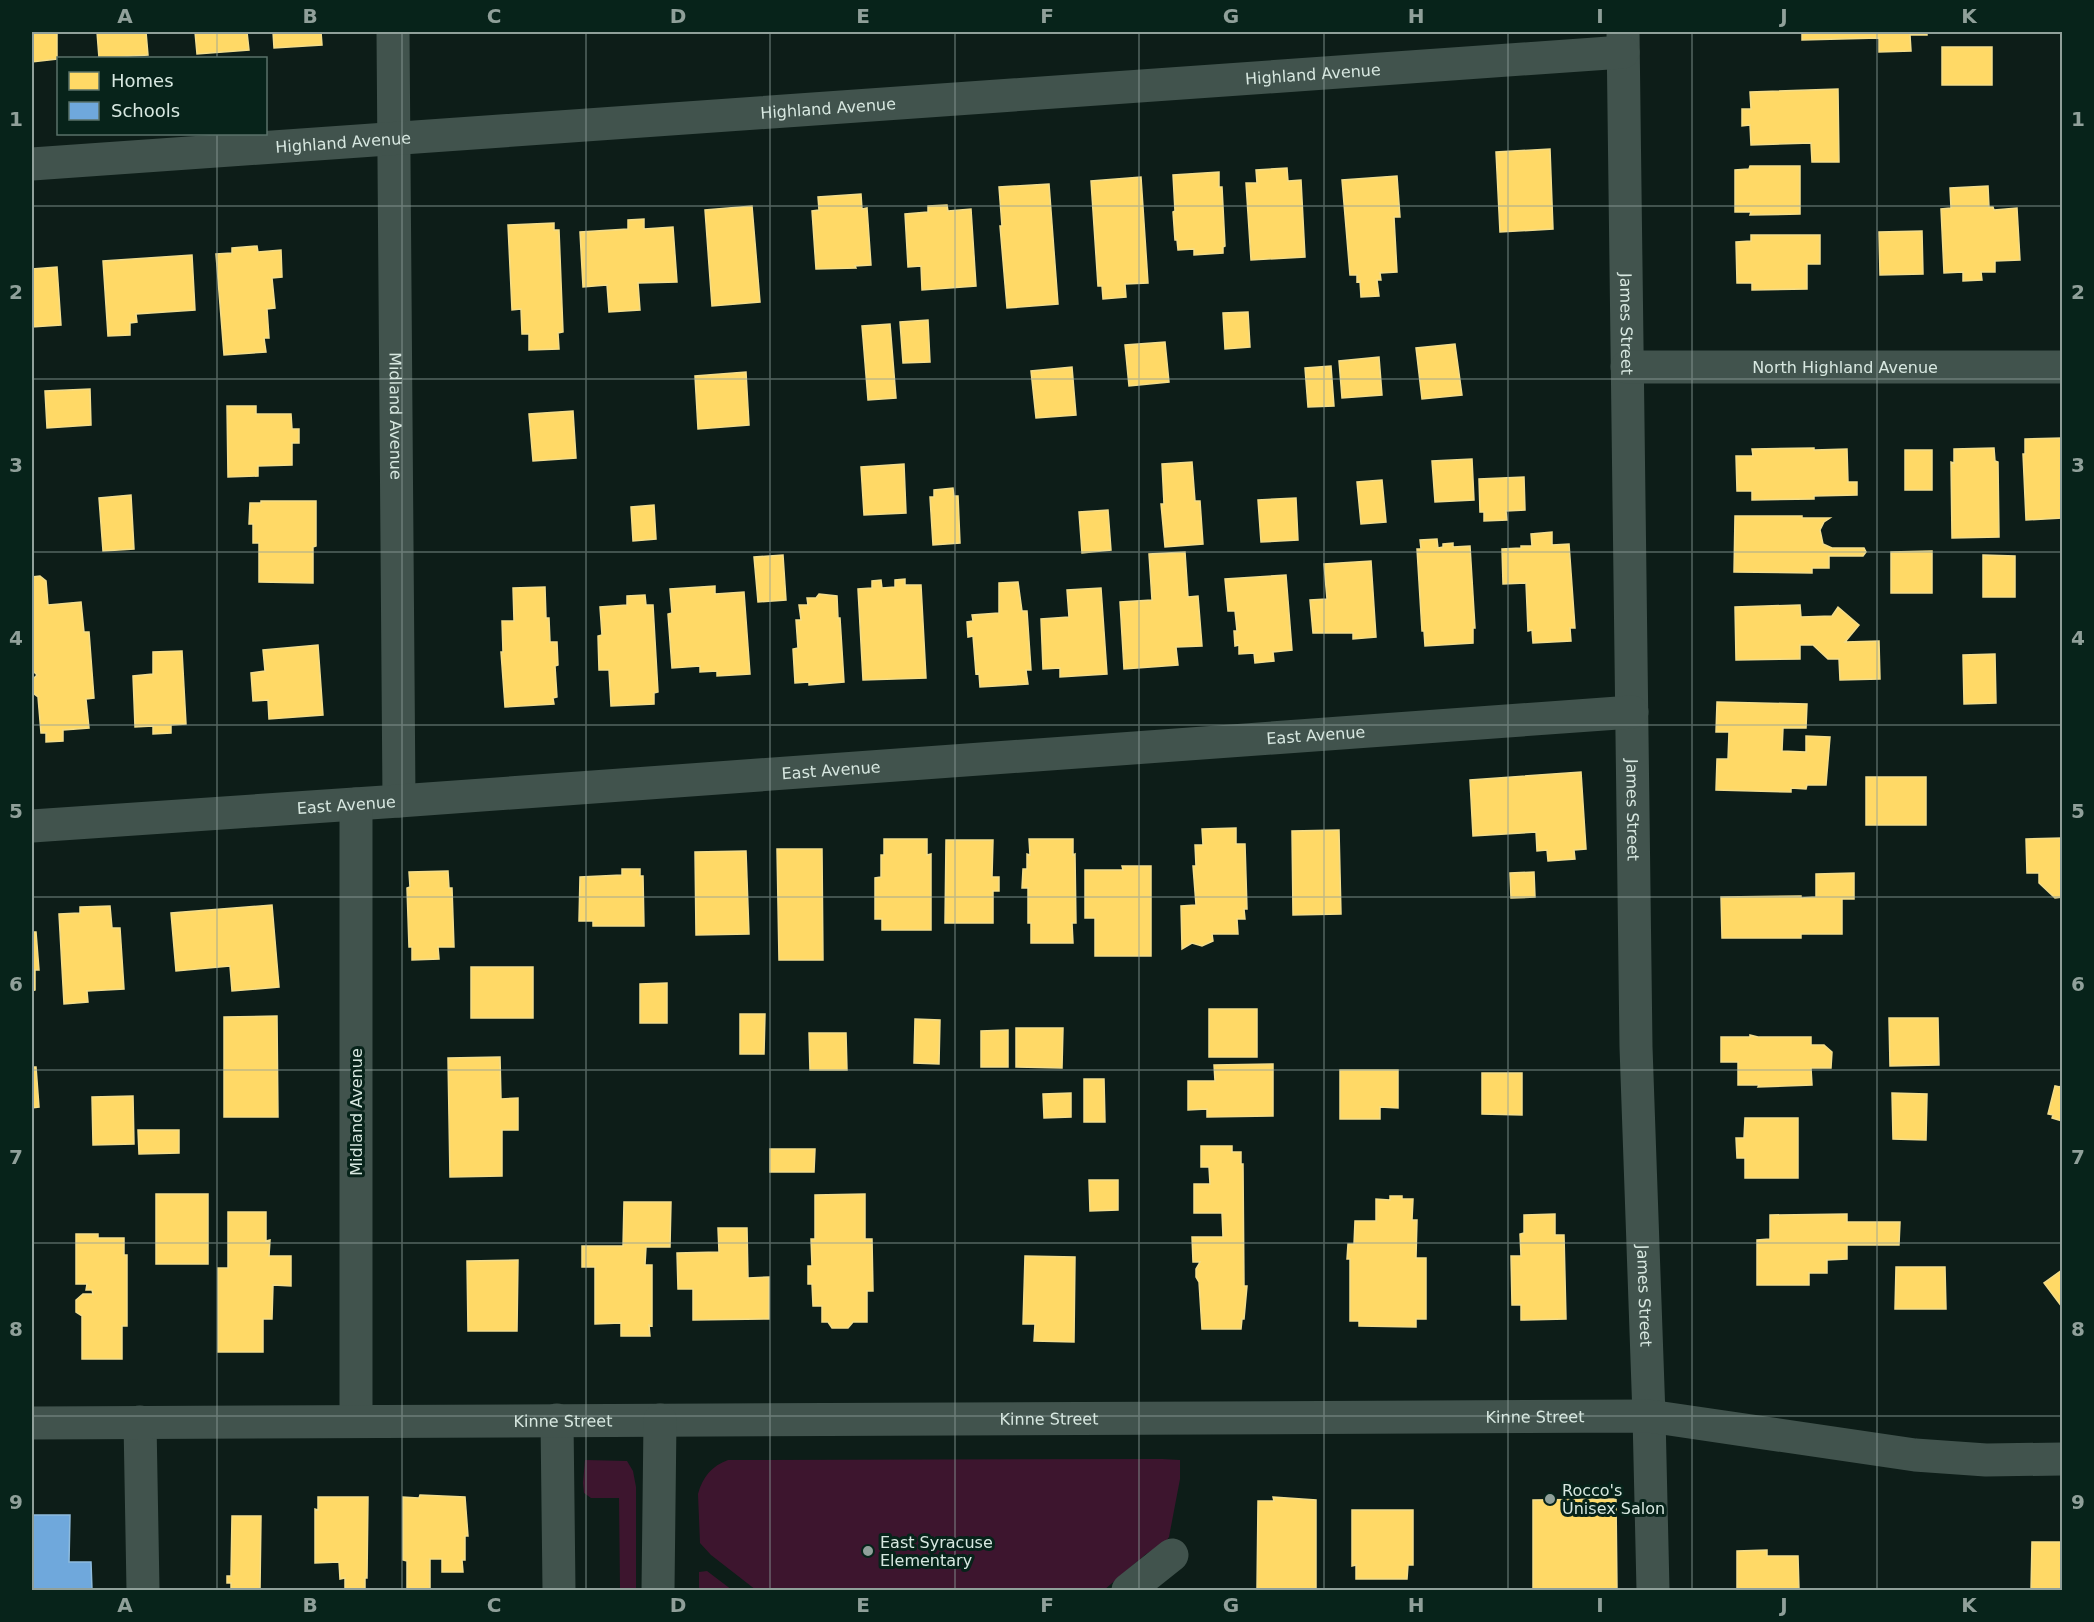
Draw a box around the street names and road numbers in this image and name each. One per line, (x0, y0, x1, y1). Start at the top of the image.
street label: Highland Avenue (1244, 60, 1381, 88)
street label: Highland Avenue (760, 94, 896, 122)
street label: Highland Avenue (275, 128, 412, 156)
street label: James Street (1617, 272, 1637, 375)
street label: Midland Avenue (386, 352, 406, 480)
street label: North Highland Avenue (1752, 358, 1938, 377)
street label: East Avenue (1266, 722, 1366, 748)
street label: East Avenue (781, 757, 881, 783)
street label: James Street (1623, 758, 1643, 861)
street label: East Avenue (296, 792, 396, 817)
street label: Midland Avenue (347, 1048, 366, 1176)
street label: James Street (1633, 1243, 1656, 1347)
street label: Kinne Street (1486, 1407, 1584, 1426)
street label: Kinne Street (1000, 1409, 1098, 1428)
street label: Kinne Street (514, 1411, 612, 1430)

